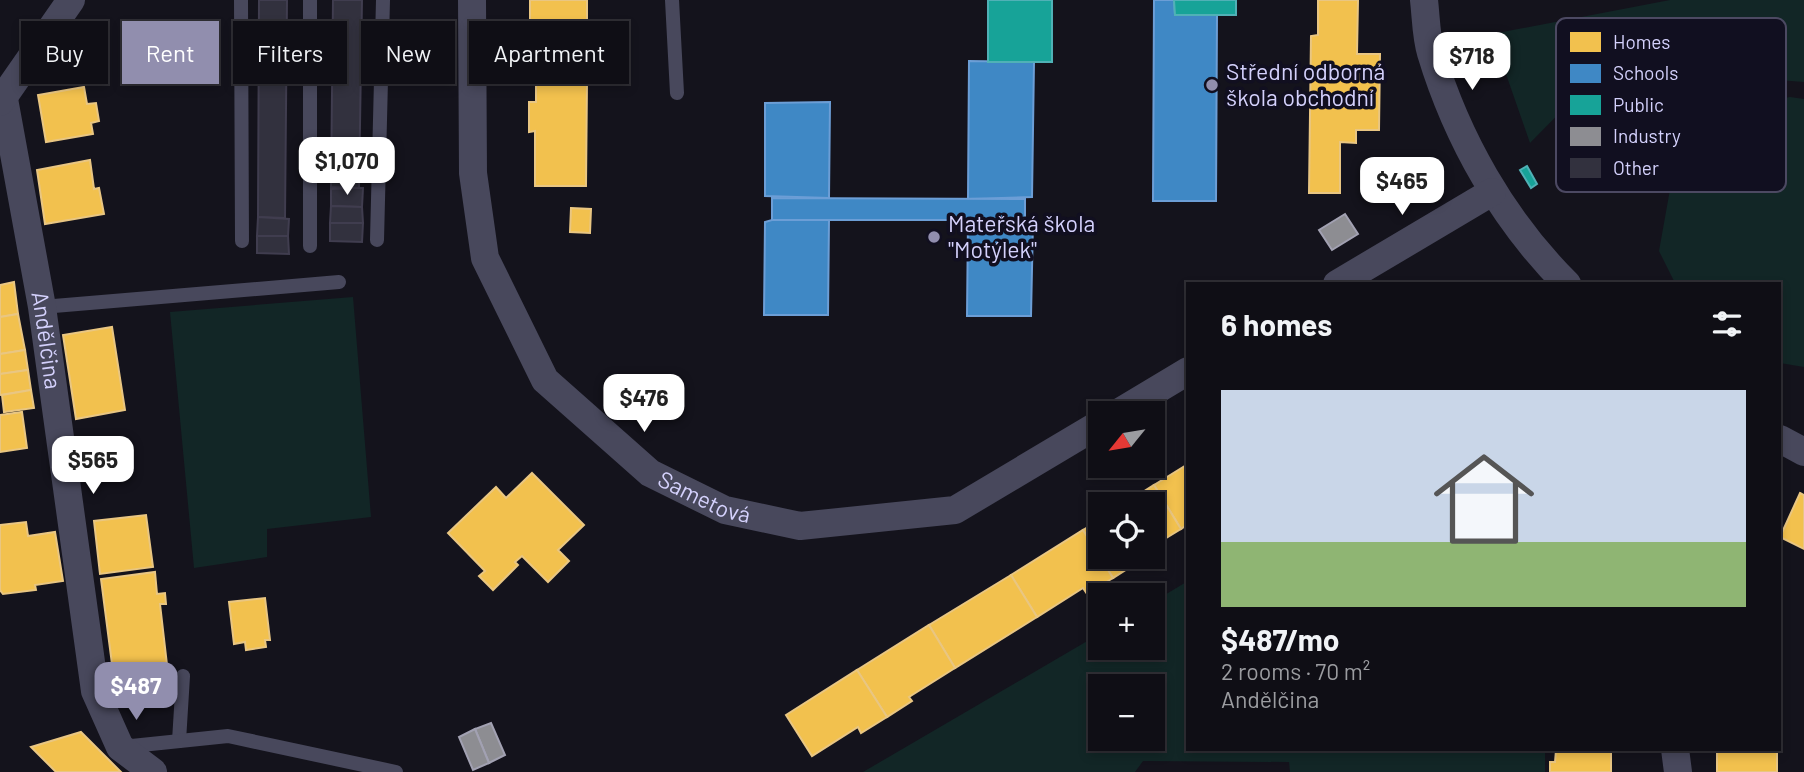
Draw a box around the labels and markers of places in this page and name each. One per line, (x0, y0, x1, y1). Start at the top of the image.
pin: $718 (1431, 32, 1513, 92)
place label: Střední odborná škola obchodní (1226, 57, 1385, 111)
marker: Střední odborná škola obchodní (1204, 77, 1220, 93)
pin: $1,070 (290, 138, 404, 197)
pin: $465 (1361, 158, 1443, 217)
place label: Mateřská škola "Motýlek" (948, 209, 1095, 263)
marker: Mateřská škola "Motýlek" (926, 229, 942, 245)
pin: $476 (603, 374, 685, 434)
pin: $565 (52, 436, 134, 496)
pin: $487 (95, 662, 177, 722)

